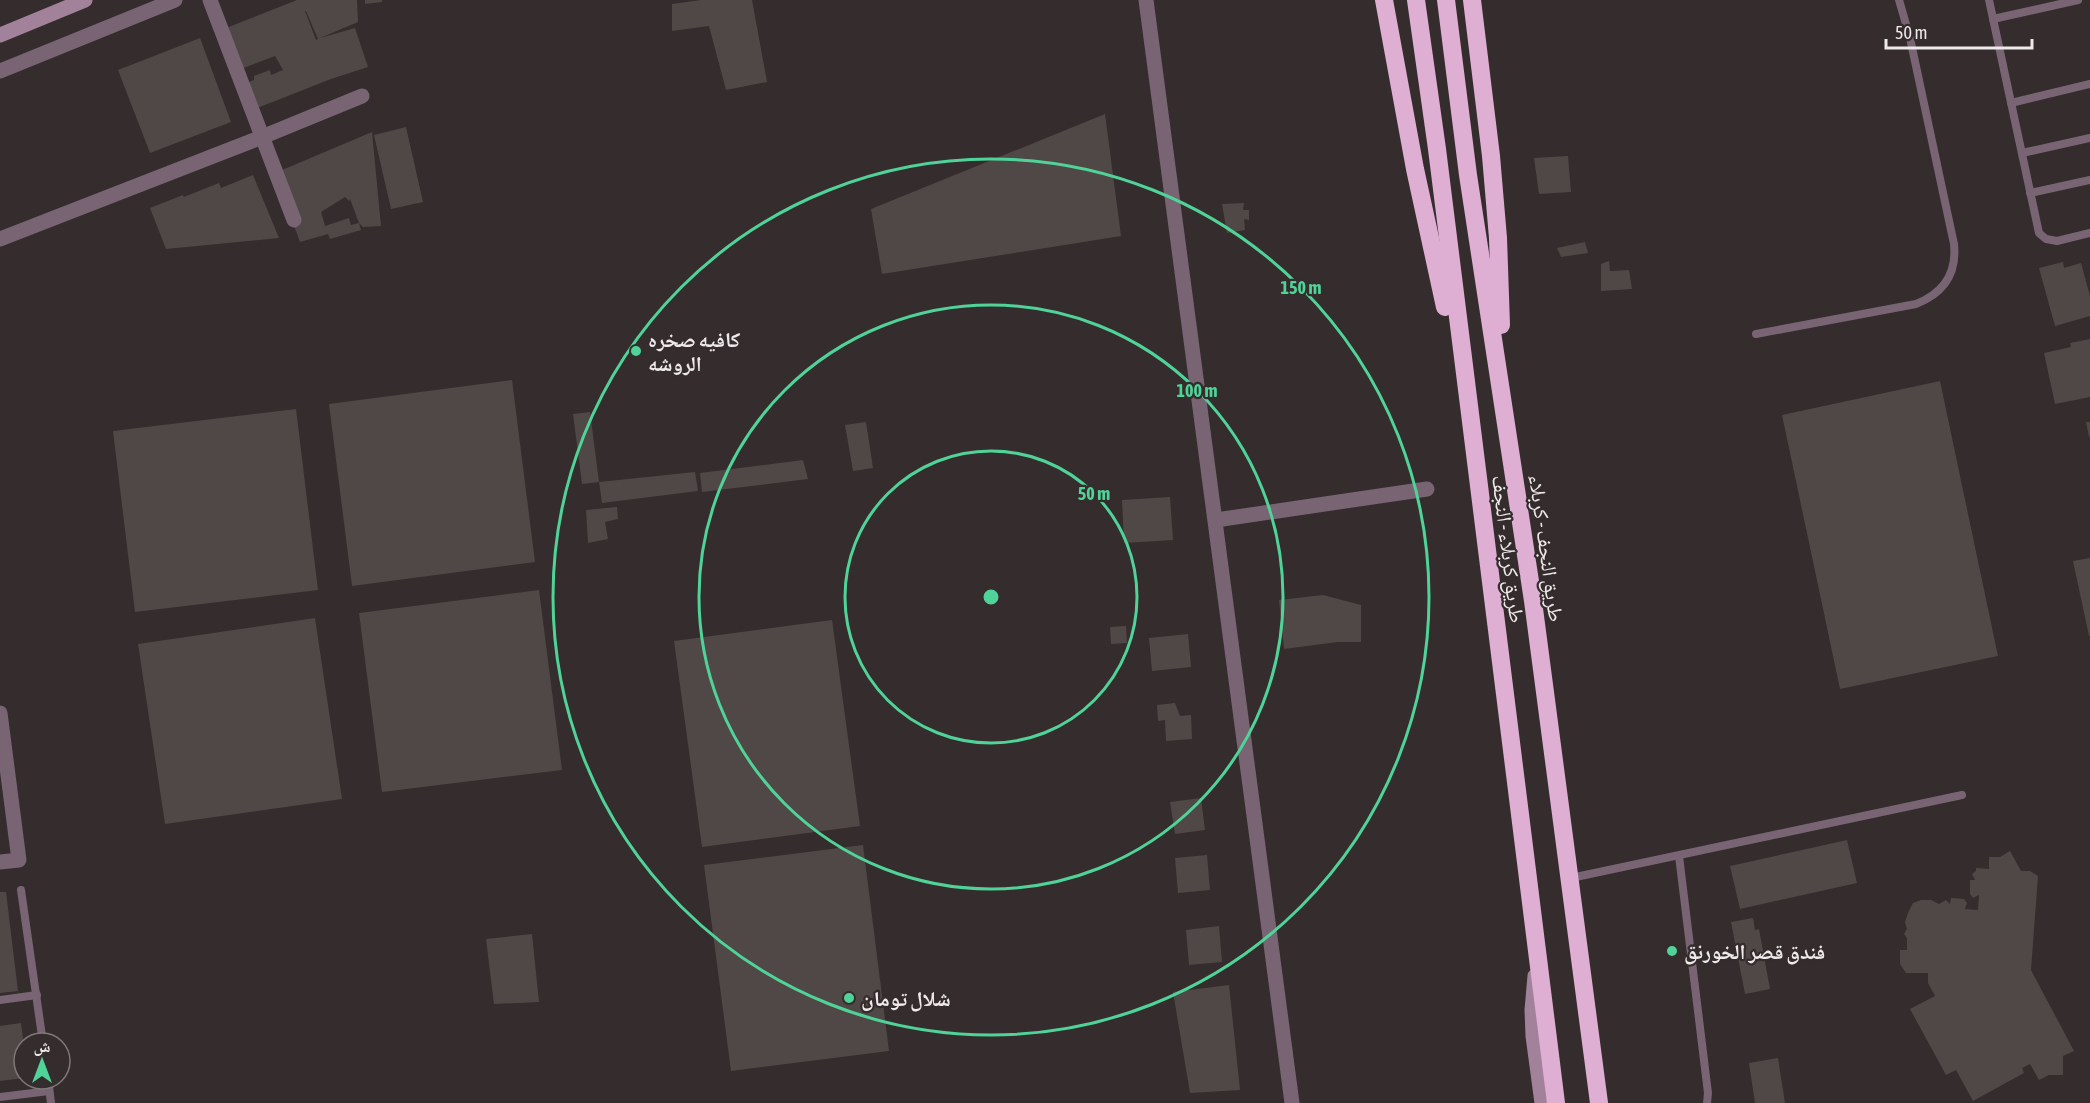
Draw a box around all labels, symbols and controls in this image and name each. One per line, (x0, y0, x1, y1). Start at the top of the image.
scale bar (1886, 12, 2032, 50)
text: 50 m (1895, 22, 1927, 43)
text: 150 m (1281, 277, 1321, 298)
place label: كافيه صخره الروشه (648, 327, 740, 376)
marker: كافيه صخره الروشه (629, 344, 643, 358)
text: 100 m (1177, 380, 1217, 401)
street label: طريق النجف - کربلاء (1523, 473, 1569, 624)
street label: طريق کربلاء - النجف (1486, 474, 1530, 624)
text: 50 m (1078, 483, 1110, 504)
centre of rings (981, 587, 1001, 607)
place label: فندق قصر الخورنق (1684, 939, 1825, 965)
marker: فندق قصر الخورنق (1665, 944, 1679, 958)
place label: شلال تومان (861, 986, 951, 1012)
marker: شلال تومان (842, 991, 856, 1005)
north arrow (12, 1031, 72, 1091)
text: ش (34, 1037, 51, 1056)

